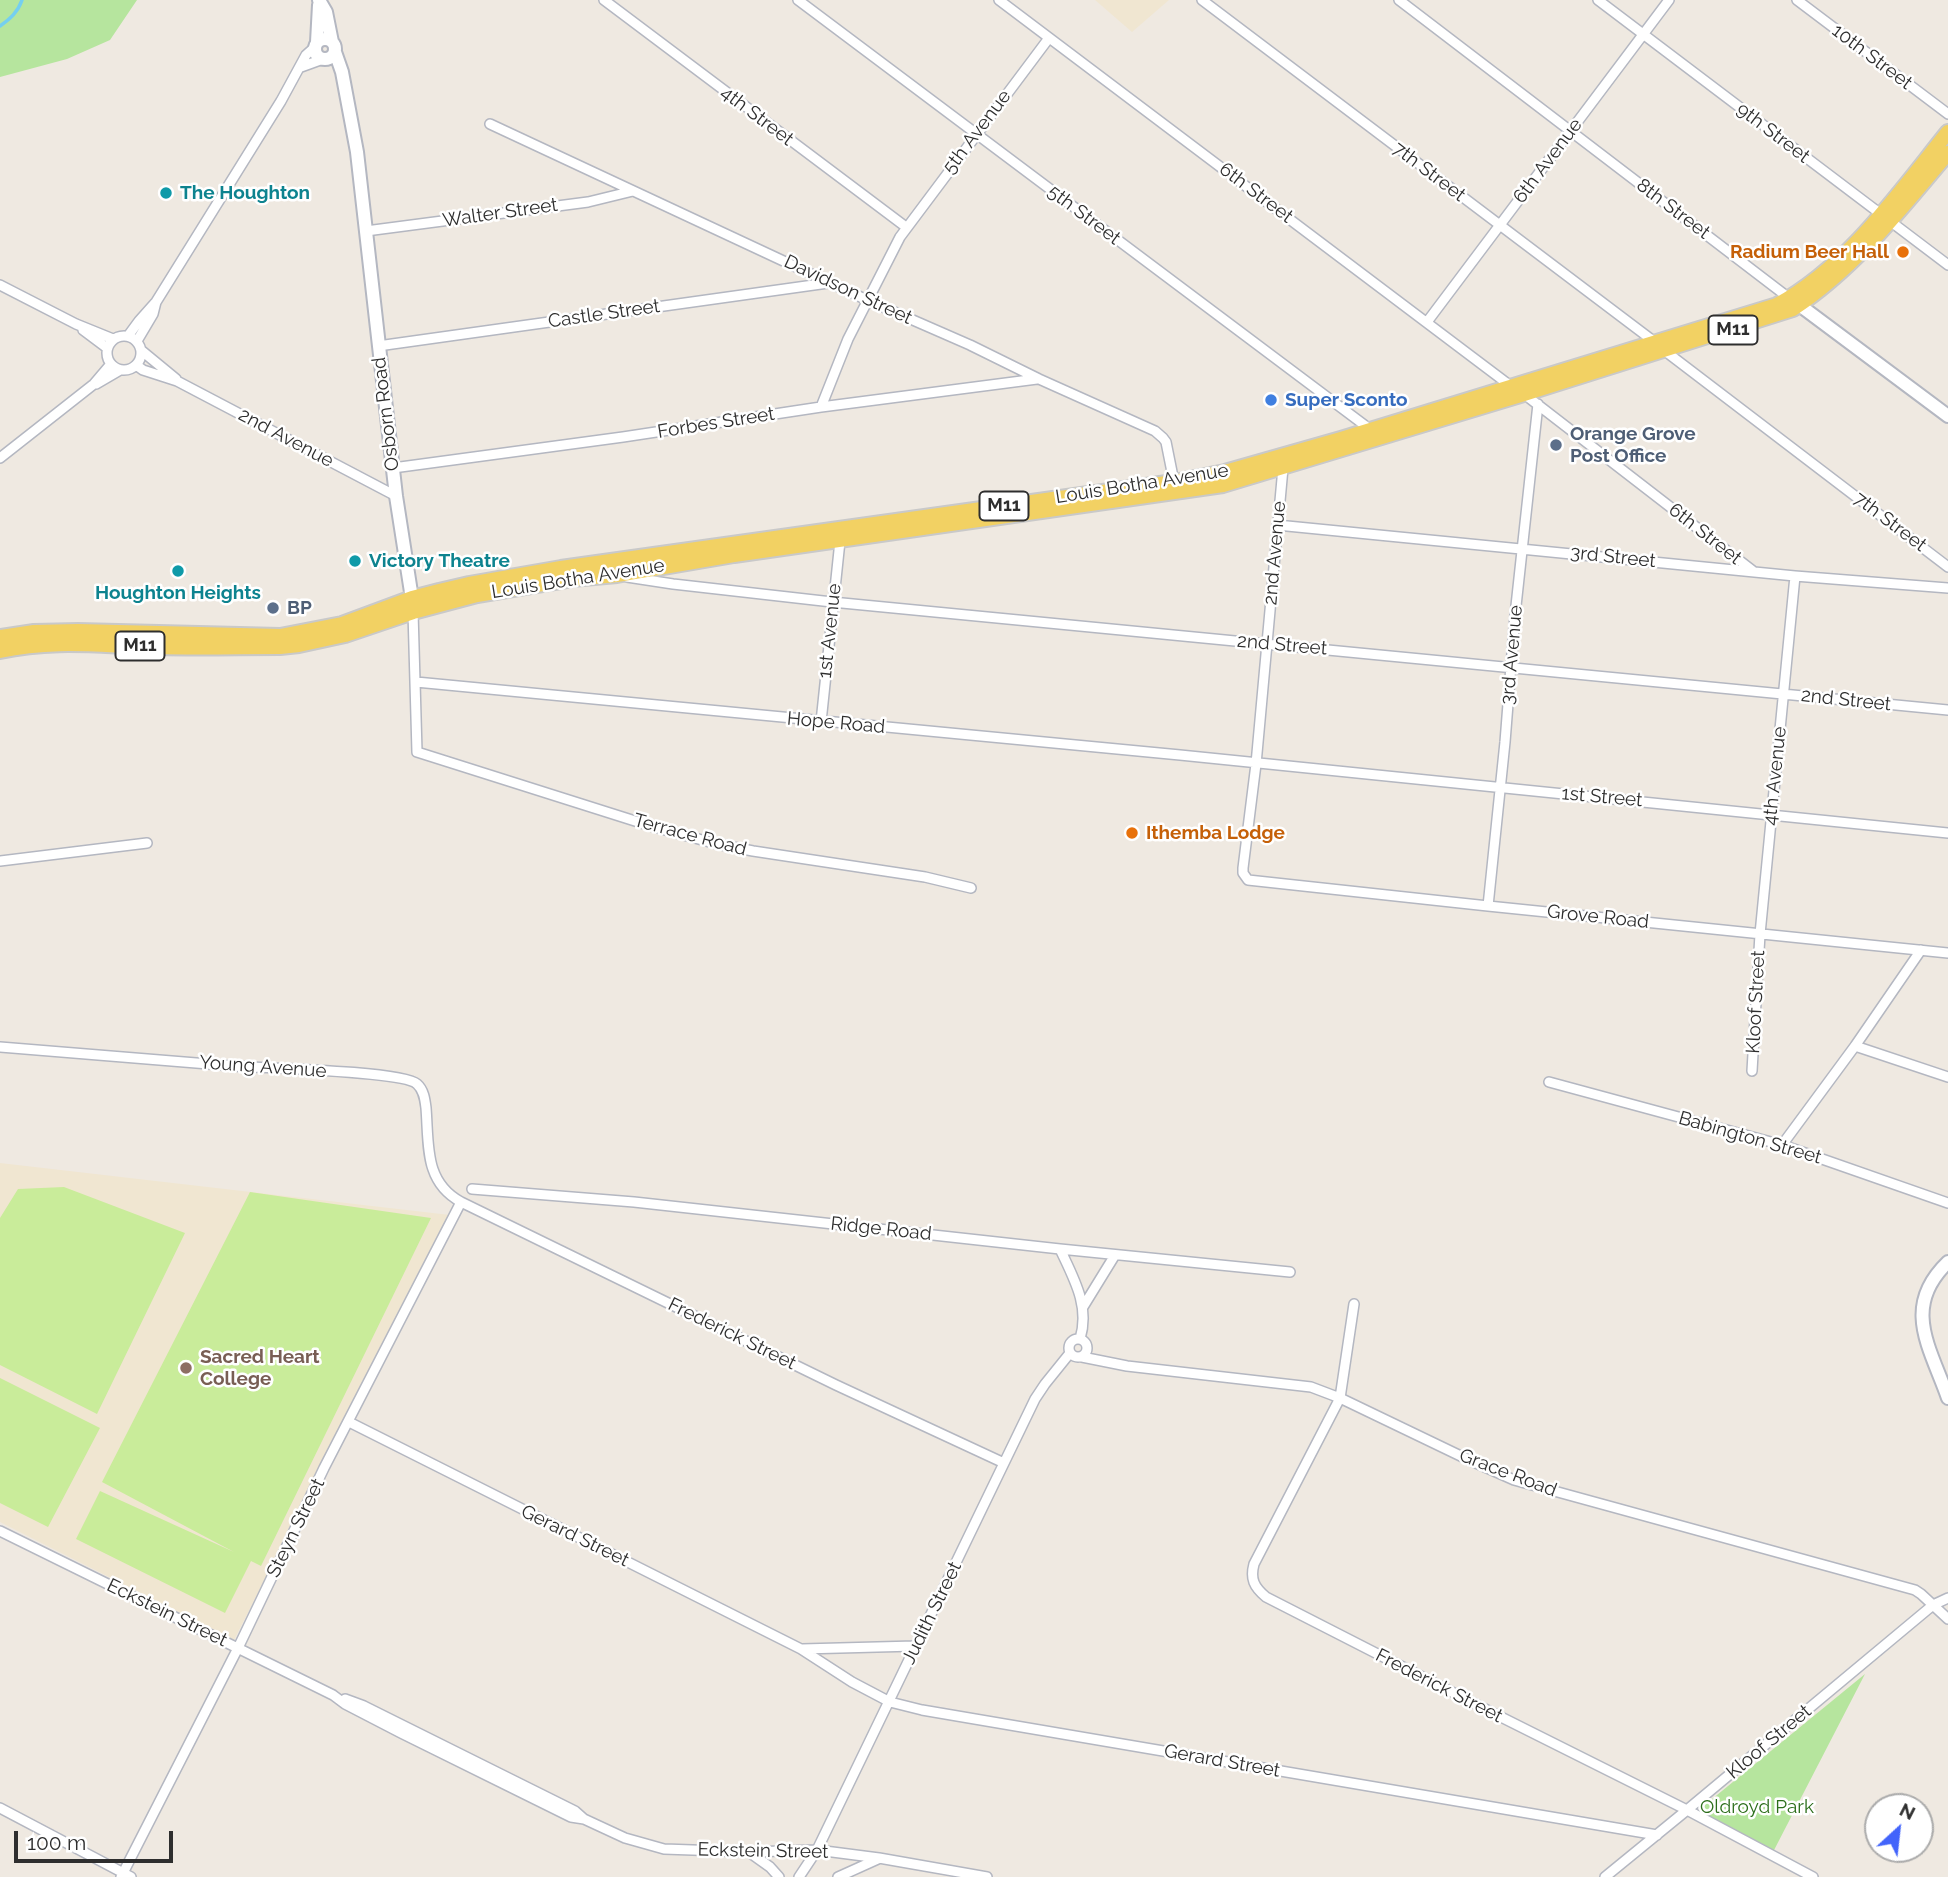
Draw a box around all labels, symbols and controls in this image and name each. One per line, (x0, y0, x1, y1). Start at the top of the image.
street label: 10th Street (1827, 19, 1917, 95)
street label: 4th Street (716, 81, 798, 151)
street label: 5th Avenue (938, 85, 1016, 179)
street label: 9th Street (1732, 98, 1814, 168)
street label: 6th Avenue (1509, 114, 1587, 208)
street label: 7th Street (1388, 137, 1470, 207)
street label: 6th Street (1215, 158, 1297, 228)
street label: 8th Street (1632, 174, 1714, 244)
street label: 5th Street (1043, 180, 1125, 250)
place label: The Houghton (180, 182, 310, 204)
marker: The Houghton (158, 185, 174, 201)
street label: Walter Street (441, 194, 559, 232)
place label: Radium Beer Hall (1730, 241, 1889, 263)
marker: Radium Beer Hall (1895, 244, 1911, 260)
street label: Davidson Street (780, 250, 916, 330)
street label: Castle Street (547, 295, 661, 333)
road number: M11 (1708, 316, 1758, 344)
street label: Osborn Road (368, 356, 404, 472)
place label: Super Sconto (1285, 389, 1408, 411)
marker: Super Sconto (1263, 392, 1279, 408)
street label: 2nd Avenue (235, 403, 337, 473)
street label: Forbes Street (656, 403, 776, 443)
place label: Orange Grove Post Office (1570, 423, 1696, 467)
marker: Orange Grove Post Office (1548, 437, 1564, 453)
street label: Louis Botha Avenue (1054, 459, 1230, 509)
street label: 7th Street (1849, 487, 1931, 557)
road number: M11 (979, 492, 1028, 520)
street label: 6th Street (1664, 498, 1746, 570)
street label: 2nd Avenue (1259, 500, 1291, 606)
street label: 3rd Street (1569, 541, 1657, 573)
place label: Victory Theatre (369, 550, 510, 572)
marker: Victory Theatre (347, 553, 363, 569)
street label: Louis Botha Avenue (490, 554, 666, 604)
marker: Houghton Heights (170, 563, 186, 579)
place label: Houghton Heights (95, 582, 261, 604)
street label: 1st Avenue (814, 582, 846, 680)
place label: BP (287, 597, 312, 619)
marker: BP (265, 600, 281, 616)
street label: 3rd Avenue (1496, 604, 1528, 706)
street label: 2nd Street (1236, 630, 1328, 660)
road number: M11 (116, 632, 164, 660)
street label: 2nd Street (1800, 684, 1892, 716)
street label: Hope Road (786, 707, 886, 739)
street label: 4th Avenue (1758, 725, 1792, 827)
street label: 1st Street (1561, 782, 1643, 812)
street label: Terrace Road (631, 809, 749, 861)
place label: Ithemba Lodge (1146, 822, 1285, 844)
marker: Ithemba Lodge (1124, 825, 1140, 841)
street label: Grove Road (1546, 900, 1650, 934)
street label: Kloof Street (1742, 950, 1770, 1054)
street label: Young Avenue (199, 1051, 327, 1083)
street label: Babington Street (1676, 1107, 1824, 1169)
street label: Ridge Road (829, 1212, 933, 1246)
street label: Frederick Street (664, 1293, 800, 1375)
place label: Sacred Heart College (200, 1346, 320, 1390)
marker: Sacred Heart College (178, 1360, 194, 1376)
street label: Grace Road (1456, 1444, 1560, 1502)
street label: Steyn Street (262, 1475, 330, 1581)
street label: Gerard Street (517, 1500, 633, 1572)
street label: Judith Street (897, 1558, 967, 1668)
street label: Eckstein Street (103, 1574, 231, 1652)
street label: Frederick Street (1372, 1644, 1506, 1728)
street label: Kloof Street (1722, 1700, 1816, 1784)
street label: Gerard Street (1162, 1740, 1282, 1782)
north arrow (1864, 1793, 1934, 1863)
park label: Oldroyd Park (1700, 1796, 1814, 1818)
text: N (1896, 1798, 1919, 1824)
scale bar (18, 1818, 177, 1862)
text: 100 m (27, 1830, 86, 1855)
street label: Eckstein Street (697, 1838, 829, 1864)

